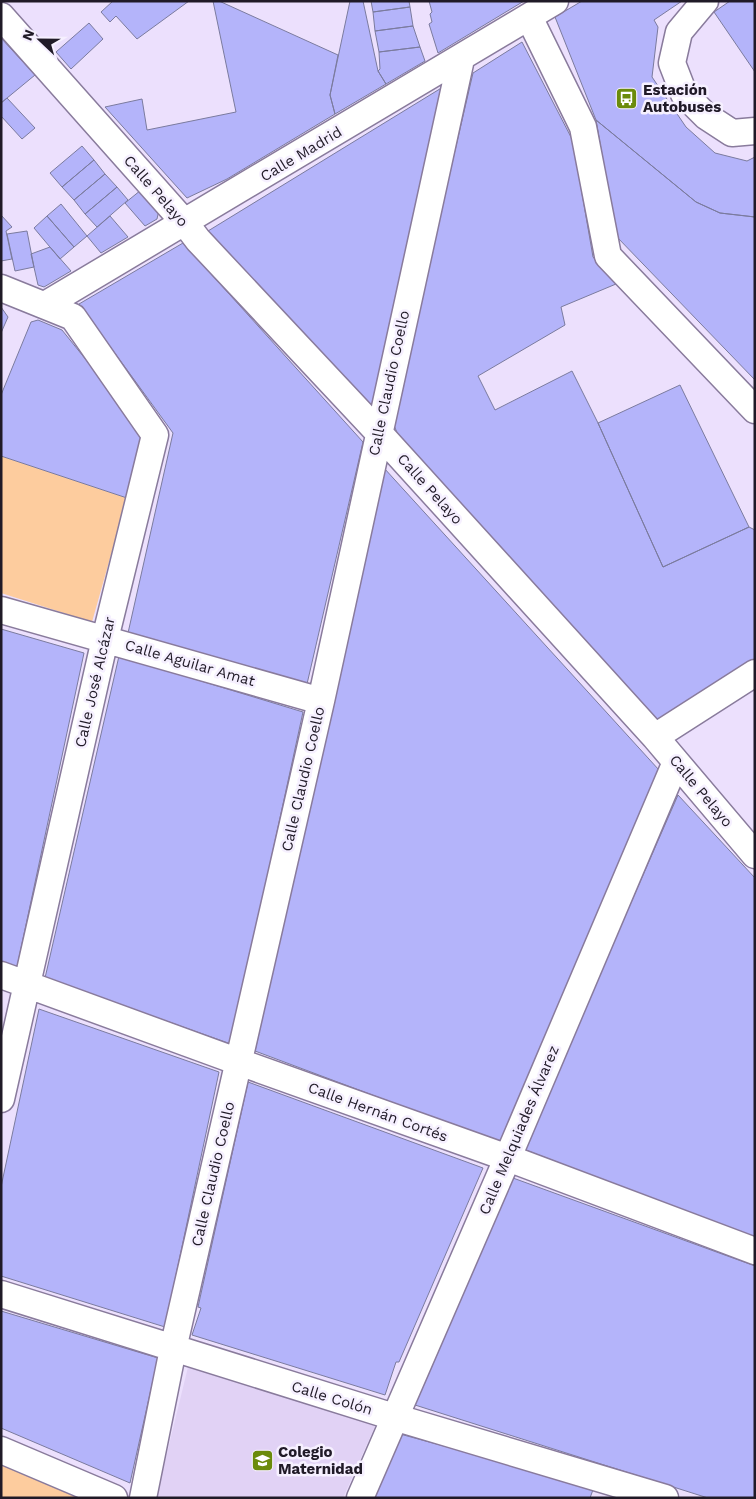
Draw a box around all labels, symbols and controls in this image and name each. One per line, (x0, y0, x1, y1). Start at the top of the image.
north arrow (15, 15, 65, 65)
text: N (19, 27, 37, 43)
place label: Estación Autobuses (643, 81, 721, 116)
bus stop icon: Estación Autobuses (615, 87, 639, 111)
street label: Calle Madrid (257, 123, 345, 185)
street label: Calle Pelayo (120, 152, 192, 230)
street label: Calle Claudio Coello (365, 309, 413, 457)
street label: Calle Pelayo (394, 450, 466, 528)
street label: Calle José Alcázar (71, 615, 119, 749)
street label: Calle Aguilar Amat (123, 636, 258, 690)
street label: Calle Claudio Coello (278, 705, 328, 853)
street label: Calle Pelayo (666, 751, 736, 831)
street label: Calle Melquiades Álvarez (475, 1043, 563, 1217)
street label: Calle Hernán Cortés (306, 1078, 450, 1146)
street label: Calle Claudio Coello (188, 1100, 238, 1248)
street label: Calle Colón (289, 1377, 375, 1419)
place label: Colegio Maternidad (278, 1443, 363, 1478)
school or university icon: Colegio Maternidad (250, 1449, 274, 1473)

